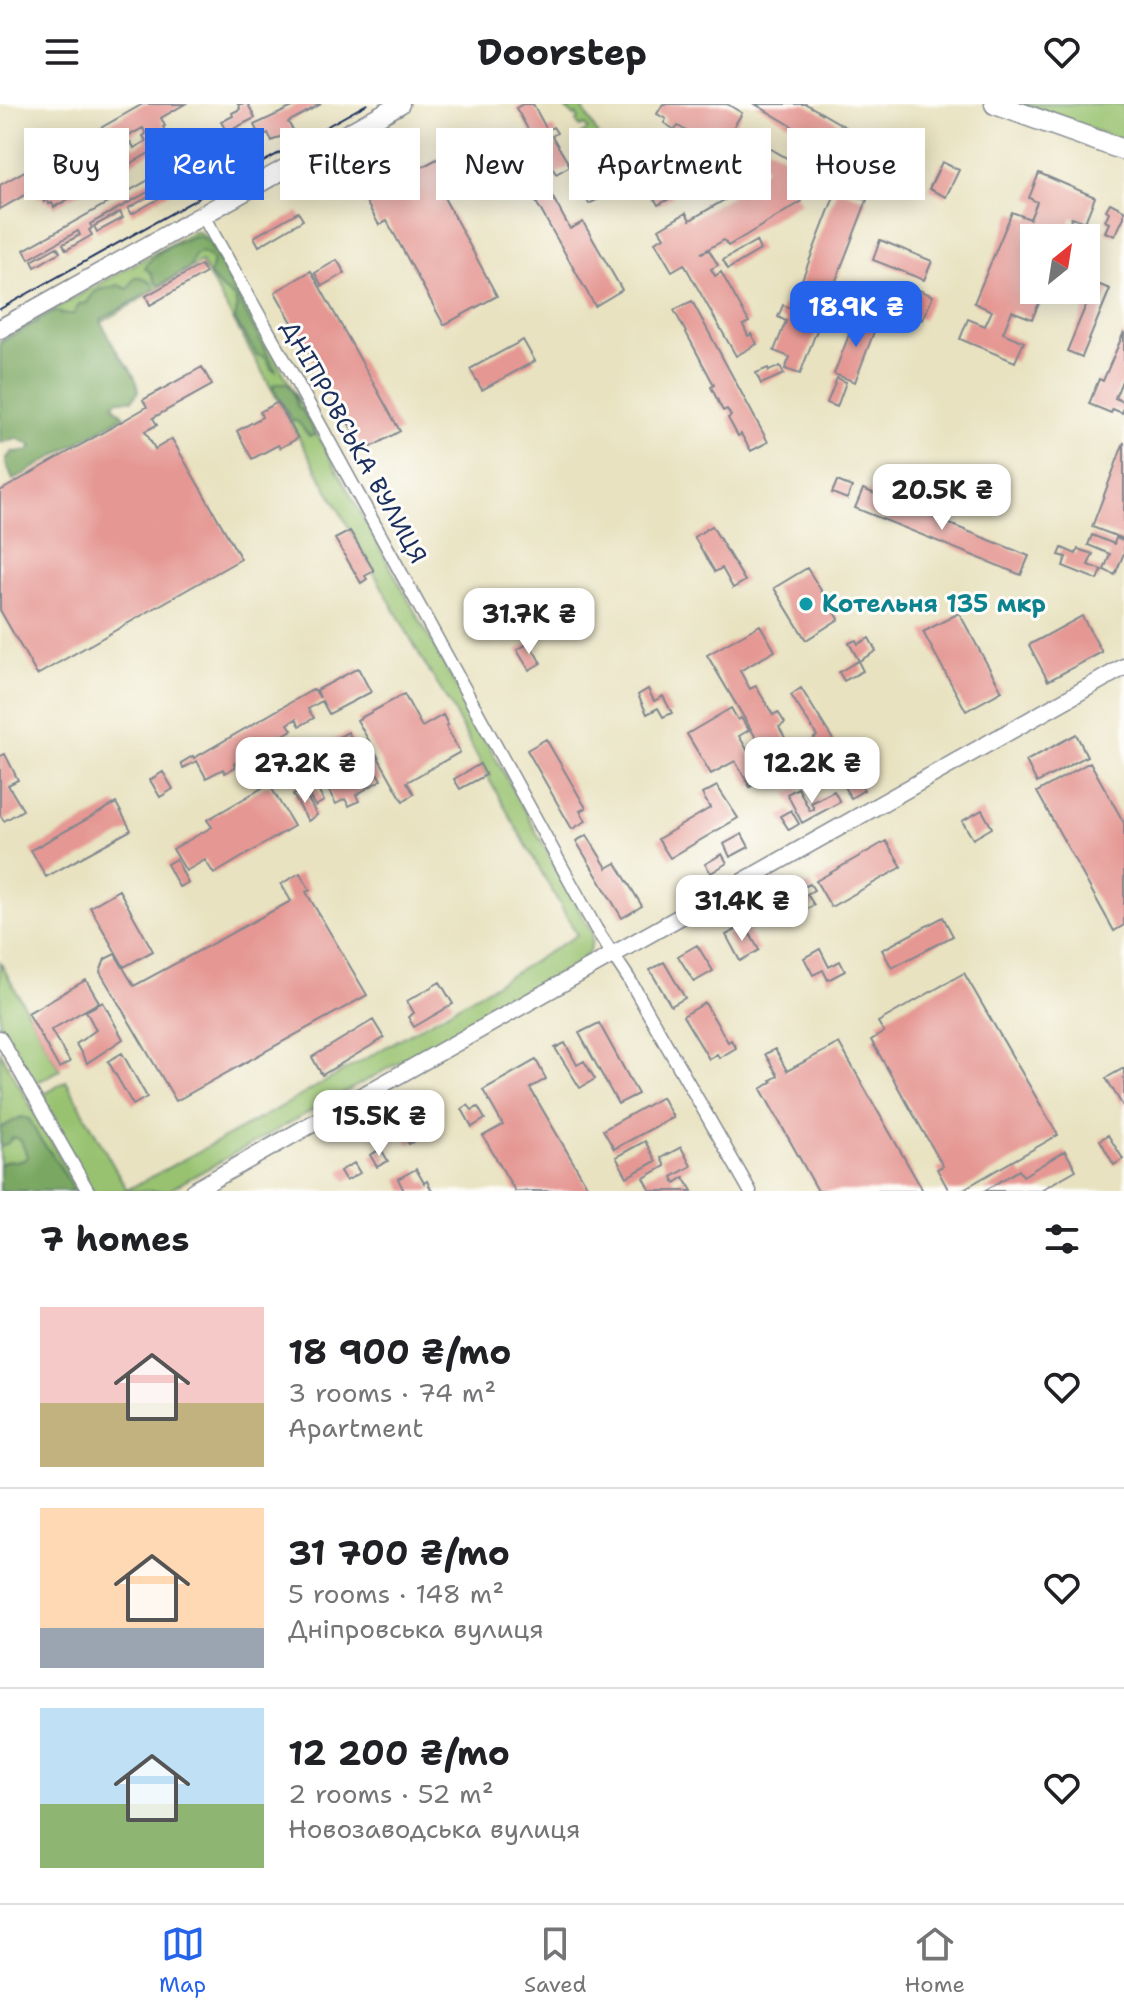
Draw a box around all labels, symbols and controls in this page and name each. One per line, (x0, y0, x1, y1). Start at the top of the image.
text: Doorstep (477, 28, 647, 77)
icon: menu (40, 30, 84, 74)
icon: heart (1040, 30, 1084, 74)
chip: Buy (24, 128, 129, 200)
chip: Rent (145, 128, 264, 200)
chip: Filters (280, 128, 420, 200)
chip: New (436, 128, 553, 200)
chip: Apartment (569, 128, 771, 200)
chip: House (787, 128, 925, 200)
north arrow (1020, 224, 1100, 304)
map controls (1020, 224, 1100, 304)
pin: 18.9K ₴ (782, 281, 930, 349)
text: 18.9K ₴ (808, 289, 904, 324)
street label: ДНІПРОВСЬКА ВУЛИЦЯ (274, 315, 434, 569)
pin: 20.5K ₴ (868, 464, 1016, 532)
text: 20.5K ₴ (891, 472, 993, 507)
pin: 31.7K ₴ (455, 588, 603, 656)
place label: Котельня 135 мкр (822, 588, 1046, 620)
marker: Котельня 135 мкр (797, 595, 815, 613)
text: 31.7K ₴ (482, 596, 576, 631)
pin: 27.2K ₴ (231, 737, 379, 805)
pin: 12.2K ₴ (738, 737, 886, 805)
text: 27.2K ₴ (254, 745, 356, 780)
text: 12.2K ₴ (763, 745, 861, 780)
pin: 31.4K ₴ (668, 875, 816, 943)
text: 31.4K ₴ (694, 883, 790, 918)
pin: 15.5K ₴ (305, 1090, 453, 1158)
text: 15.5K ₴ (331, 1098, 427, 1133)
text: 7 homes (40, 1216, 189, 1262)
icon: filters (1040, 1217, 1084, 1261)
text: 18 900 ₴/mo (288, 1329, 511, 1375)
icon: home (104, 1339, 200, 1435)
icon: heart (1040, 1365, 1084, 1409)
text: 3 rooms · 74 m² (288, 1375, 496, 1410)
text: Apartment (288, 1410, 424, 1445)
text: 31 700 ₴/mo (288, 1530, 510, 1576)
icon: home (104, 1540, 200, 1636)
icon: heart (1040, 1566, 1084, 1610)
text: 5 rooms · 148 m² (288, 1576, 504, 1611)
text: Дніпровська вулиця (288, 1611, 544, 1646)
text: 12 200 ₴/mo (288, 1730, 510, 1776)
icon: home (104, 1740, 200, 1836)
icon: heart (1040, 1766, 1084, 1810)
text: 2 rooms · 52 m² (288, 1776, 494, 1811)
text: Новозаводська вулиця (288, 1811, 580, 1846)
tab: Map (159, 1922, 206, 1999)
tab: Saved (524, 1922, 587, 1999)
tab: Home (905, 1922, 965, 1999)

